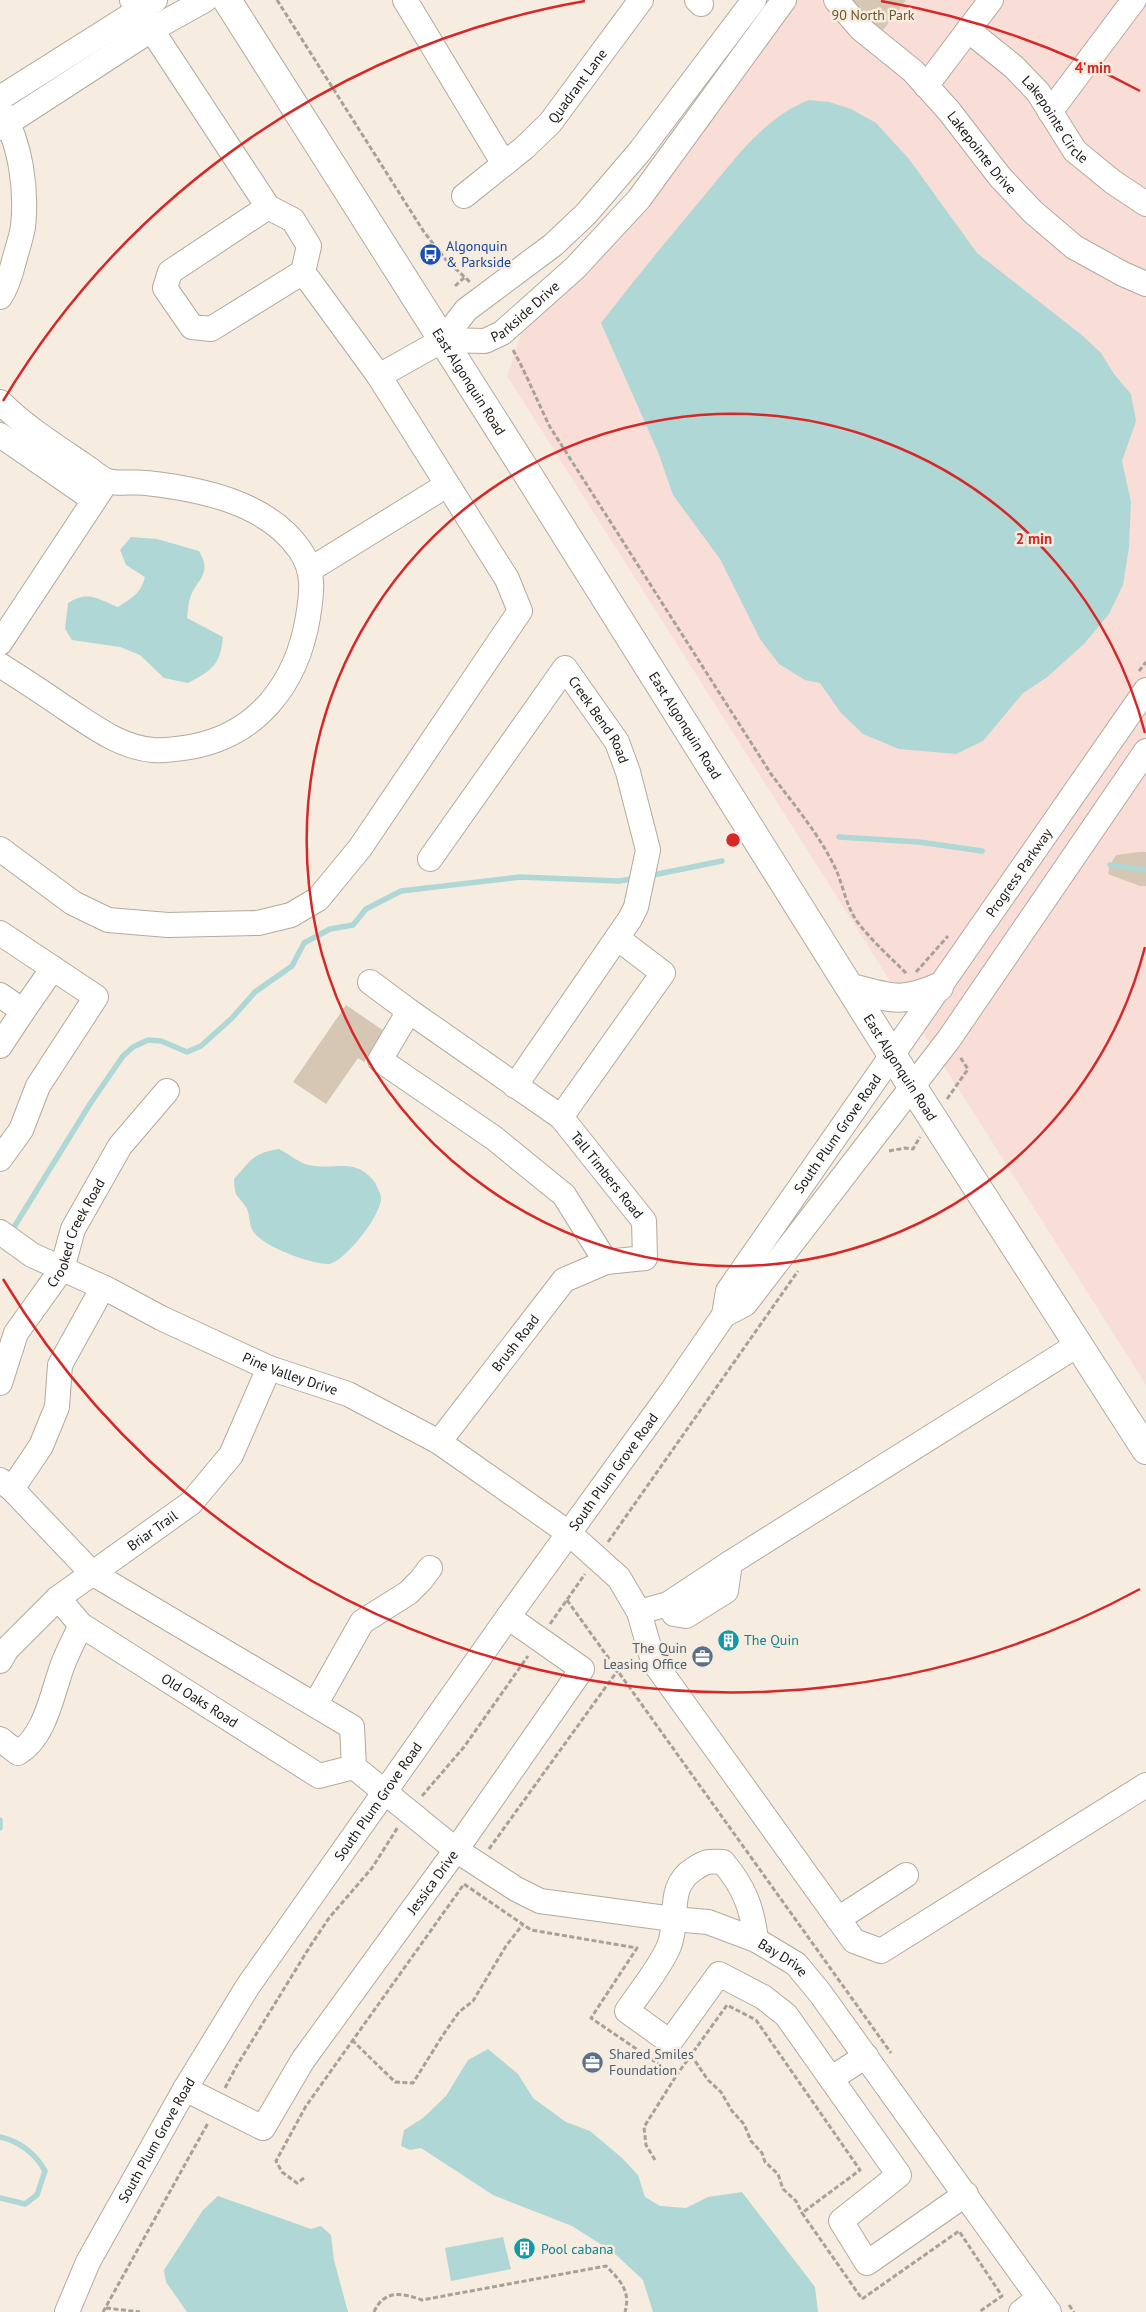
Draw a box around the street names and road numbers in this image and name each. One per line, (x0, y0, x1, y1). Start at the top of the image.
street label: Quadrant Lane (544, 45, 611, 127)
street label: Lakepointe Circle (1018, 72, 1092, 167)
street label: Lakepointe Drive (943, 108, 1020, 198)
street label: Parkside Drive (488, 277, 563, 346)
street label: East Algonquin Road (428, 325, 510, 439)
street label: East Algonquin Road (645, 668, 726, 782)
street label: Creek Bend Road (564, 672, 633, 766)
street label: Progress Parkway (982, 824, 1056, 921)
street label: East Algonquin Road (860, 1011, 941, 1124)
street label: South Plum Grove Road (790, 1071, 885, 1197)
street label: Tall Timbers Road (567, 1128, 647, 1222)
street label: Crooked Creek Road (43, 1175, 109, 1291)
street label: Brush Road (488, 1311, 543, 1375)
street label: Pine Valley Drive (240, 1348, 340, 1399)
street label: South Plum Grove Road (565, 1409, 662, 1534)
street label: Briar Trail (124, 1507, 181, 1555)
street label: Old Oaks Road (158, 1669, 241, 1731)
street label: South Plum Grove Road (330, 1739, 426, 1864)
street label: Jessica Drive (402, 1847, 462, 1919)
street label: Bay Drive (755, 1934, 812, 1980)
street label: South Plum Grove Road (114, 2074, 199, 2206)

